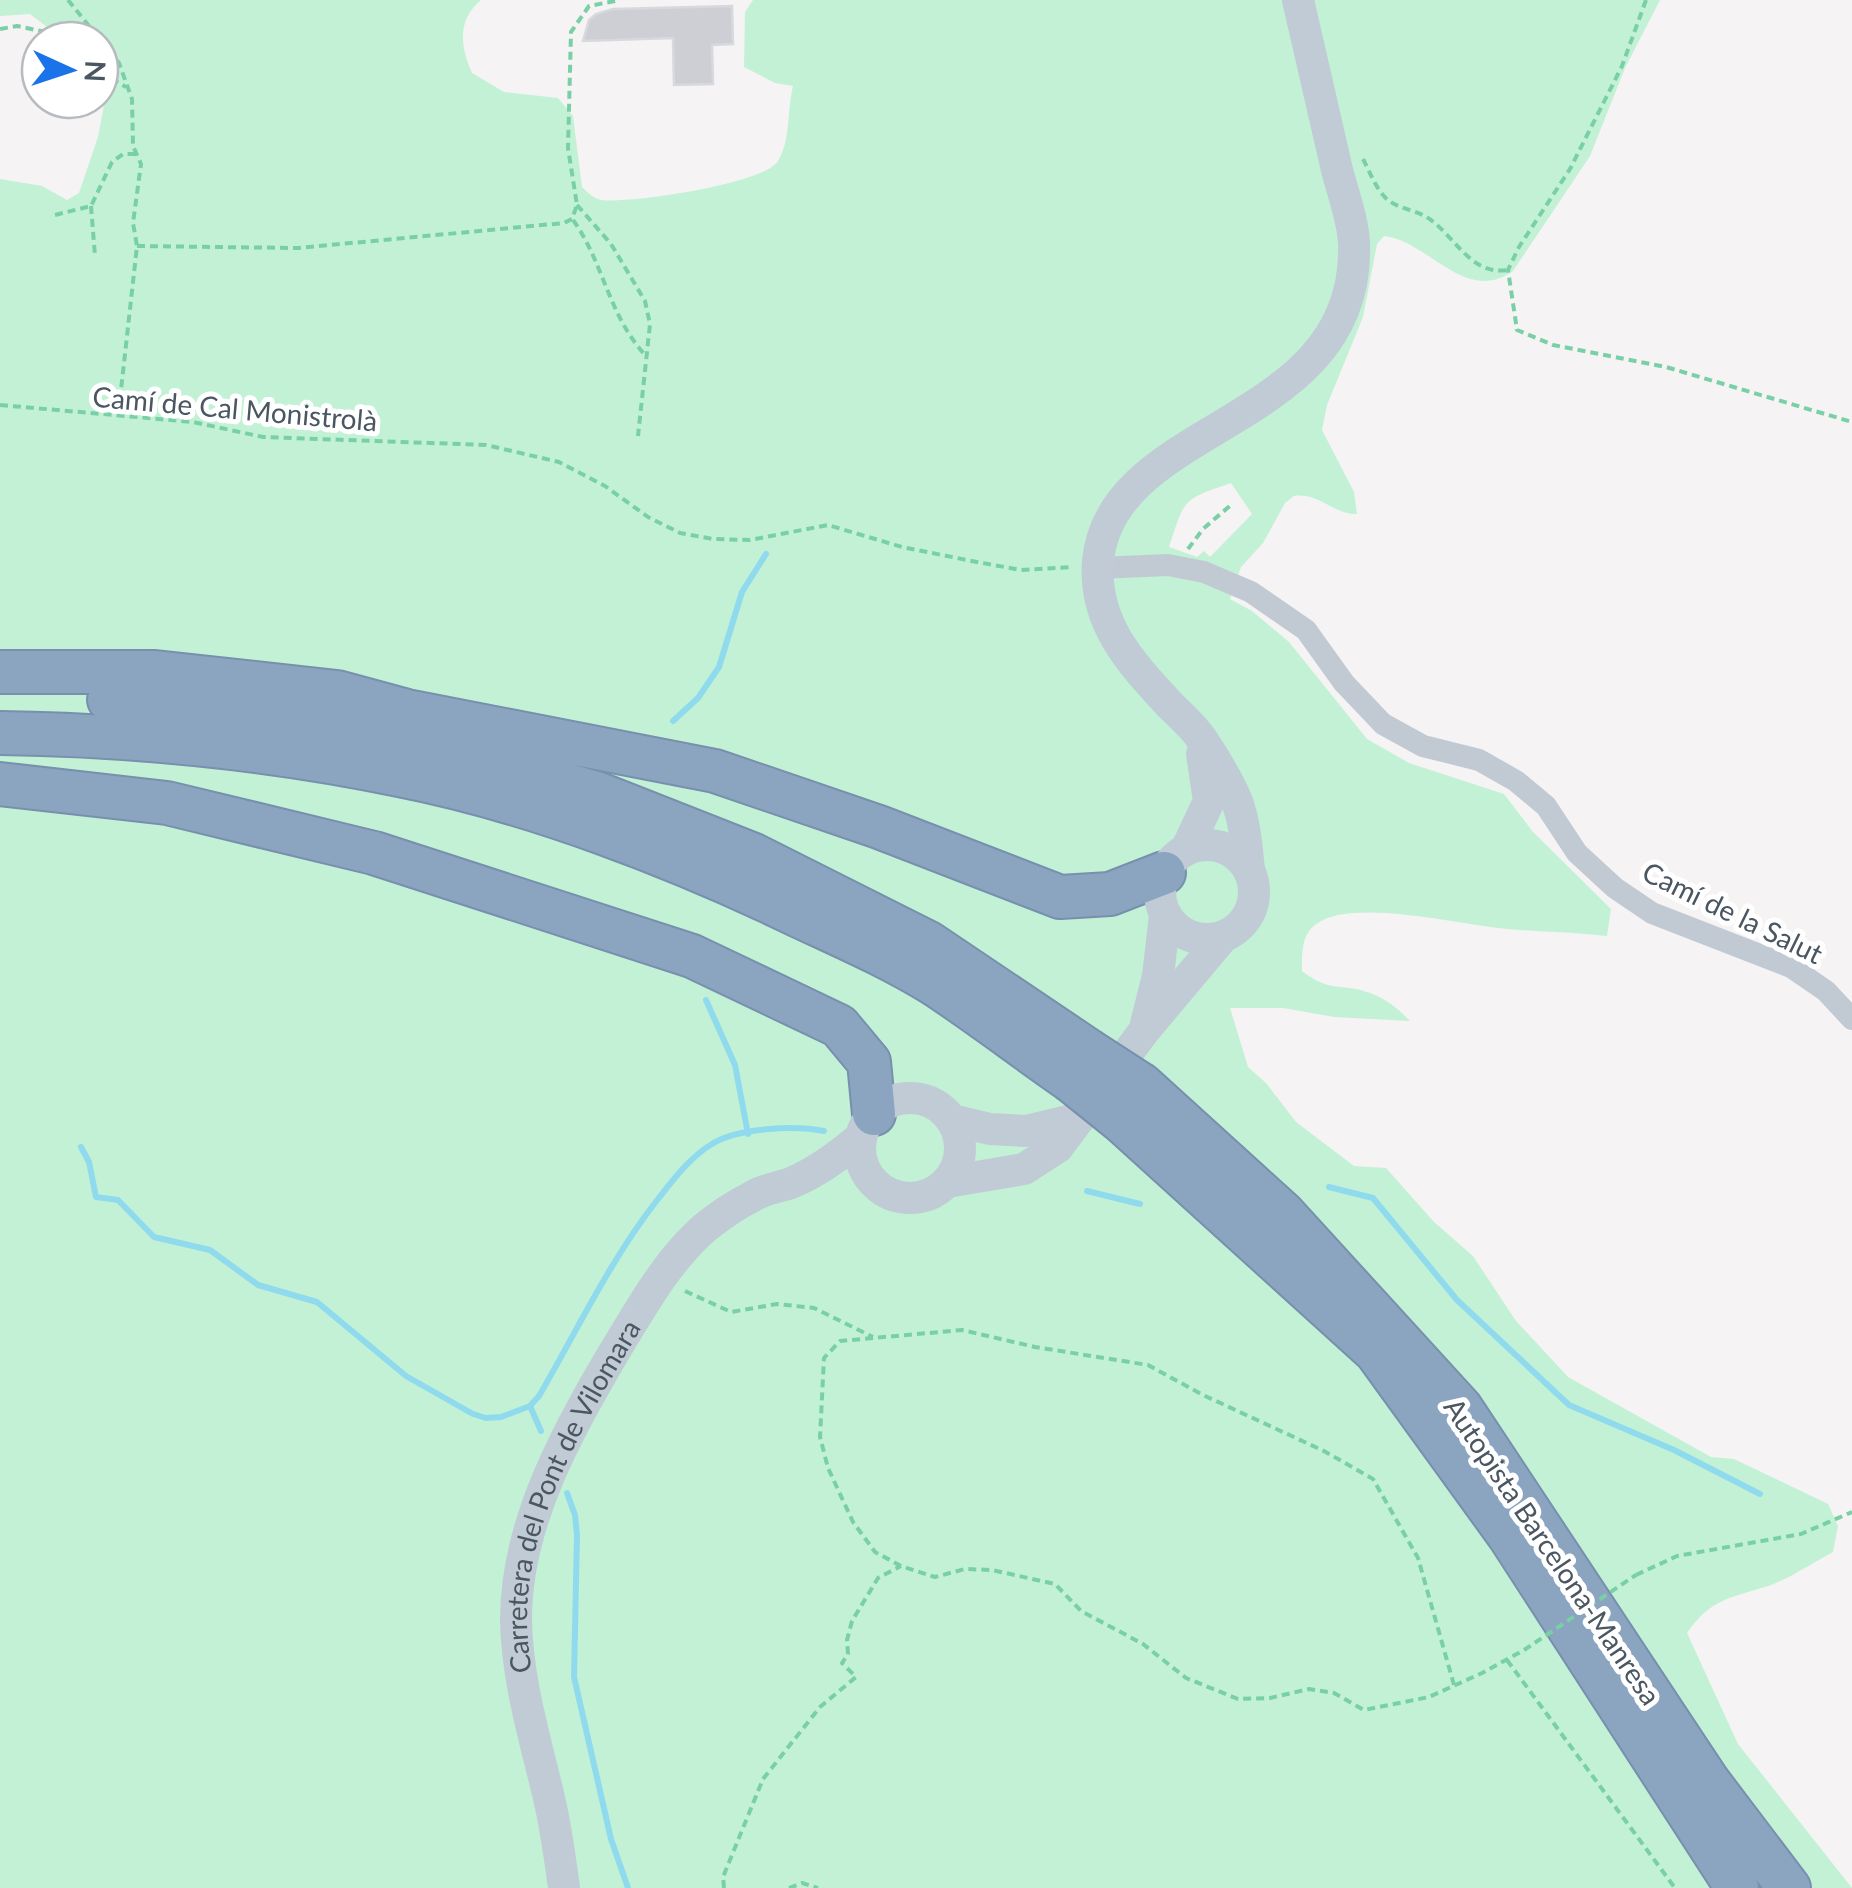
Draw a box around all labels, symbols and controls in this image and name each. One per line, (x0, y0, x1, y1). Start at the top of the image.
north arrow (20, 20, 120, 120)
text: N (78, 60, 114, 83)
street label: Camí de Cal Monistrolà (91, 379, 379, 437)
street label: Camí de la Salut (1637, 854, 1829, 970)
street label: Carretera del Pont de Vilomara (499, 1313, 647, 1676)
street label: Autopista Barcelona-Manresa (1437, 1391, 1669, 1711)

